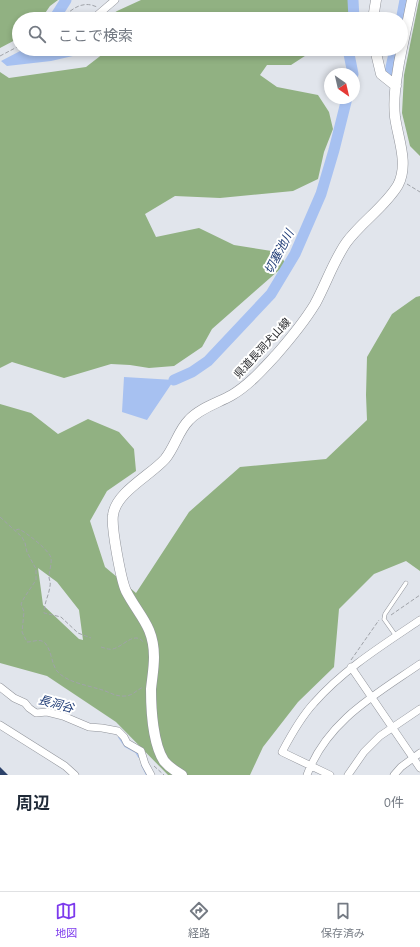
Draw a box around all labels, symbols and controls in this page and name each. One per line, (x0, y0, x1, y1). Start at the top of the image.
search box (12, 12, 408, 56)
icon: search (26, 23, 48, 45)
text: ここで検索 (58, 27, 133, 44)
north arrow (324, 68, 360, 104)
water label: 切塞池川 (262, 226, 297, 276)
street label: 県道長洞犬山線 (231, 316, 293, 380)
water label: 長洞谷 (37, 693, 76, 715)
text: 周辺 (16, 793, 50, 812)
text: 0件 (384, 795, 404, 809)
tab: 地図 (55, 900, 77, 940)
tab: 経路 (188, 900, 210, 940)
tab: 保存済み (321, 900, 365, 940)

